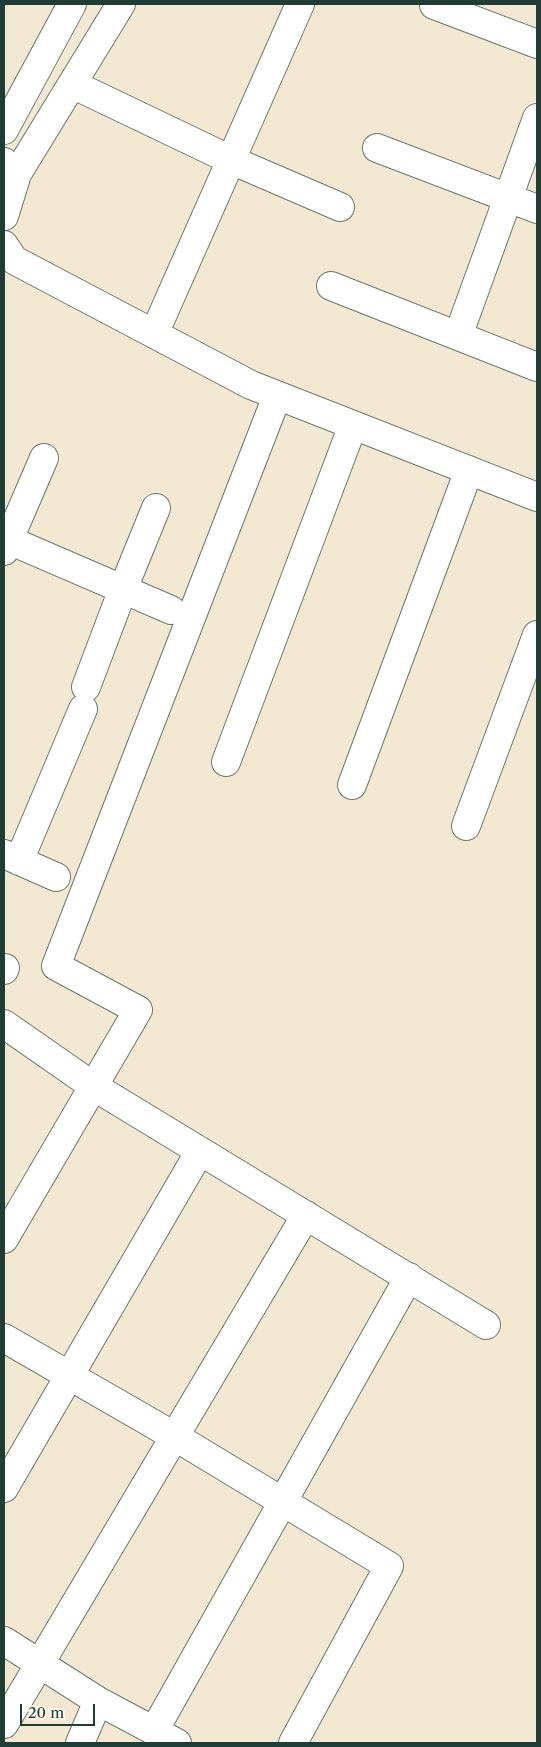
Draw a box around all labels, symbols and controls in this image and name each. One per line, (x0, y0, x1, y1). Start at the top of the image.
scale bar (22, 1694, 98, 1726)
text: 20 m (28, 1703, 64, 1722)

